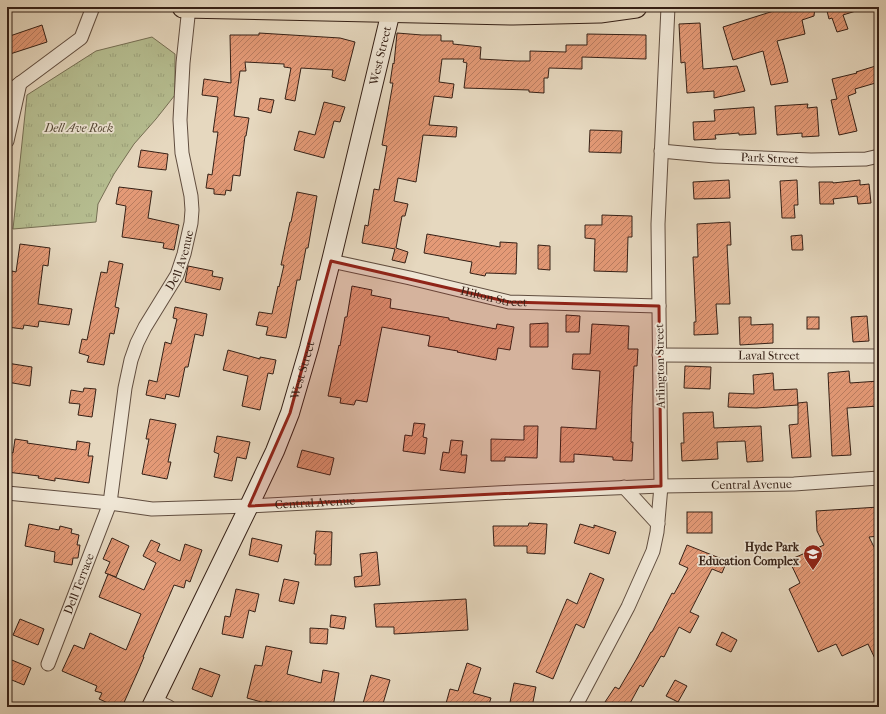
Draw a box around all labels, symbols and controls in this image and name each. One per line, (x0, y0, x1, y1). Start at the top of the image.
street label: West Street (366, 24, 394, 87)
park label: Dell Ave Rock (44, 121, 113, 135)
street label: Park Street (740, 150, 800, 167)
street label: Dell Avenue (162, 229, 196, 293)
street label: Hilton Street (459, 284, 528, 310)
street label: Arlington Street (652, 323, 668, 409)
street label: West Street (287, 339, 318, 402)
street label: Laval Street (738, 348, 801, 363)
street label: Central Avenue (711, 477, 792, 492)
street label: Central Avenue (274, 493, 356, 512)
place label: Hyde Park Education Complex (699, 540, 800, 569)
school or university icon: Hyde Park Education Complex (802, 543, 824, 571)
street label: Dell Terrace (61, 551, 97, 616)

